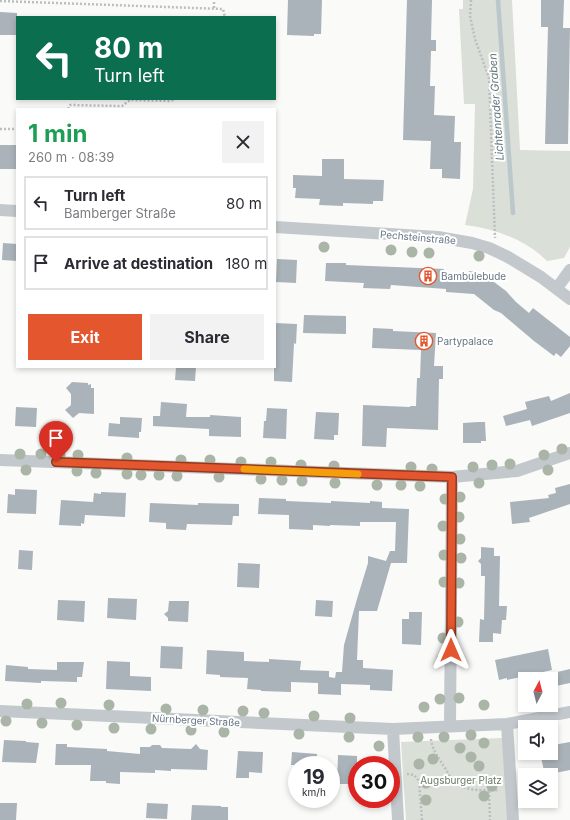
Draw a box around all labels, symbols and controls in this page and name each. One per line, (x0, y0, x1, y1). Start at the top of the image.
text: 80 m (94, 31, 163, 65)
icon: left (28, 32, 80, 84)
water label: Lichtenrader Graben (485, 52, 507, 161)
text: Turn left (94, 65, 164, 86)
text: 1 min (28, 119, 87, 148)
button: close (222, 121, 264, 163)
text: 260 m · 08:39 (28, 149, 114, 165)
text: Turn left (64, 186, 125, 205)
icon: left (30, 192, 52, 214)
text: 80 m (226, 194, 262, 213)
text: Bamberger Straße (64, 205, 176, 221)
street label: Pechsteinstraße (379, 228, 457, 246)
icon: arrive (30, 252, 52, 274)
text: Arrive at destination (64, 254, 213, 273)
text: 180 m (225, 254, 267, 273)
building icon: Bambulebude (418, 266, 438, 286)
place label: Bambulebude (441, 270, 506, 282)
button: Exit (28, 314, 142, 360)
button: Share (150, 314, 264, 360)
building icon: Partypalace (414, 331, 434, 351)
place label: Partypalace (437, 335, 494, 347)
pin (39, 421, 73, 462)
icon: arrive (45, 427, 67, 449)
position arrow (430, 629, 472, 671)
north arrow (518, 672, 558, 712)
map controls (518, 672, 558, 808)
street label: Nürnberger Straße (152, 712, 241, 728)
button: sound (518, 720, 558, 760)
speed limit sign: 30 (348, 756, 400, 808)
text: 19 (303, 765, 325, 789)
button: layers (518, 768, 558, 808)
park label: Augsburger Platz (420, 774, 502, 786)
text: km/h (302, 786, 326, 798)

